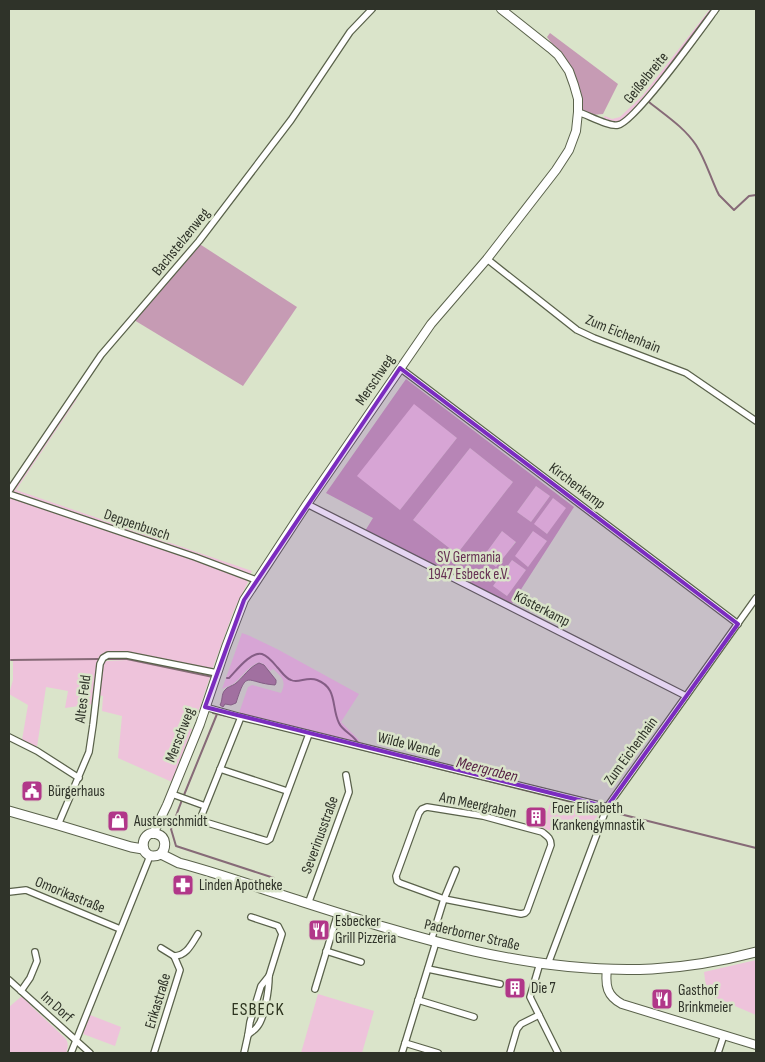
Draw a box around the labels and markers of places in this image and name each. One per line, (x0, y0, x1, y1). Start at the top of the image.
public building icon: Bürgerhaus (20, 779, 44, 803)
place label: Bürgerhaus (48, 782, 105, 801)
place label: Foer Elisabeth Krankengymnastik (552, 799, 645, 835)
building icon: Foer Elisabeth Krankengymnastik (524, 805, 548, 829)
shop icon: Austerschmidt (106, 809, 130, 833)
place label: Austerschmidt (133, 812, 208, 831)
pharmacy icon: Linden Apotheke (171, 873, 195, 897)
place label: Linden Apotheke (199, 876, 283, 895)
place label: Esbecker Grill Pizzeria (335, 912, 396, 948)
restaurant icon: Esbecker Grill Pizzeria (307, 918, 331, 942)
building icon: Die 7 (503, 976, 527, 1000)
place label: Die 7 (531, 979, 556, 998)
place label: Gasthof Brinkmeier (678, 981, 733, 1017)
restaurant icon: Gasthof Brinkmeier (650, 987, 674, 1011)

